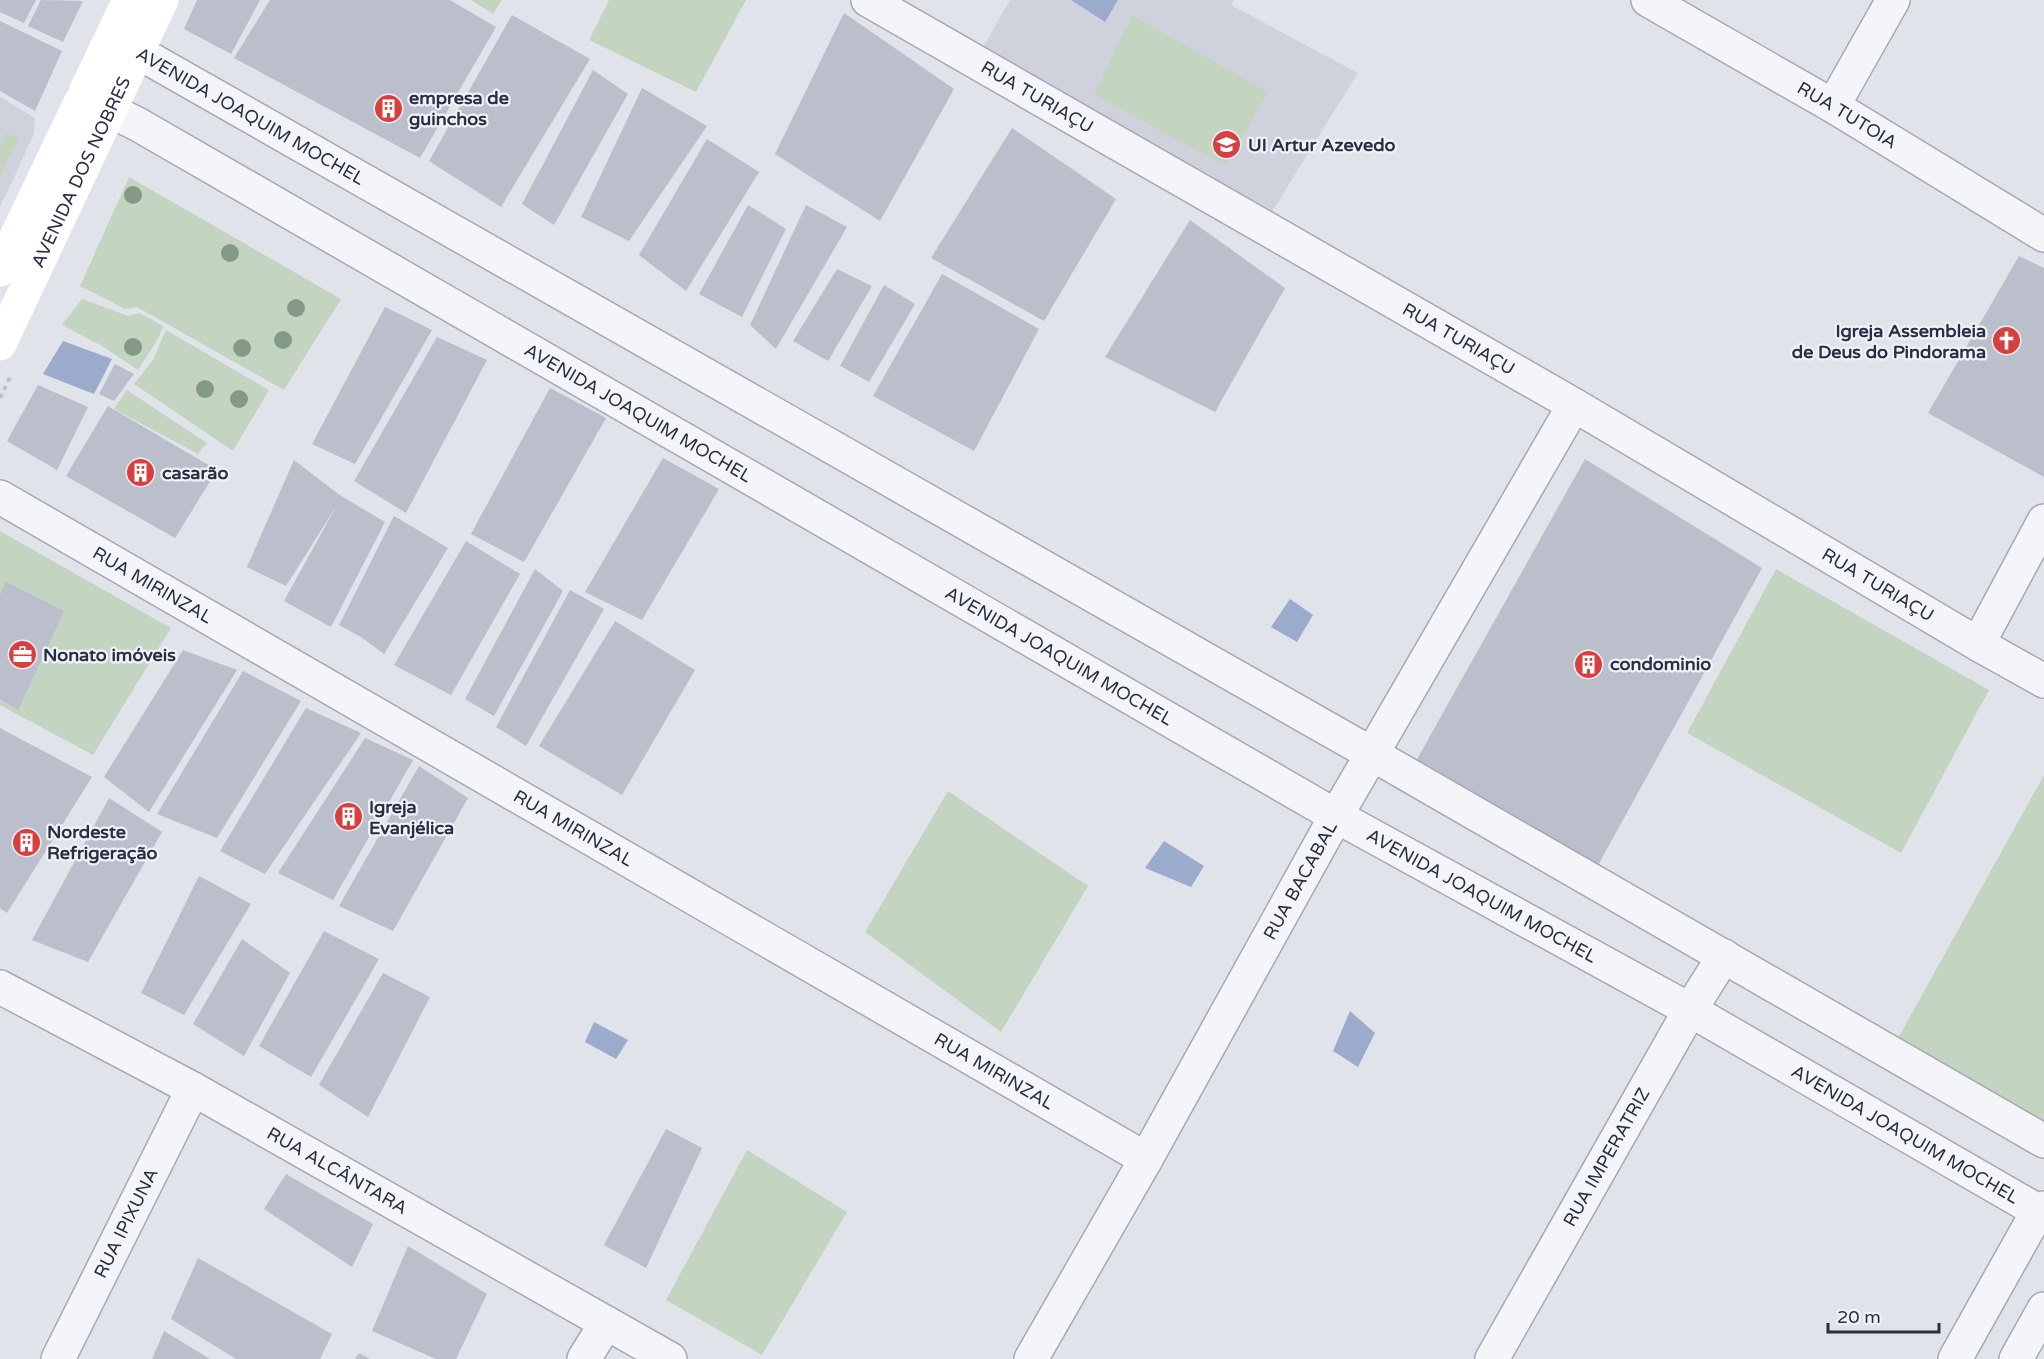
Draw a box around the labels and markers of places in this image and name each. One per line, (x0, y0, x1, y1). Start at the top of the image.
place label: empresa de guinchos (409, 87, 509, 130)
building icon: empresa de guinchos (372, 92, 404, 124)
school or university icon: UI Artur Azevedo (1211, 129, 1243, 161)
place label: UI Artur Azevedo (1248, 134, 1396, 156)
place label: Igreja Assembleia de Deus do Pindorama (1792, 320, 1986, 363)
church icon: Igreja Assembleia de Deus do Pindorama (1991, 325, 2023, 357)
building icon: casarão (125, 457, 157, 489)
place label: casarão (162, 462, 228, 484)
office icon: Nonato imóveis (6, 639, 38, 671)
place label: Nonato imóveis (43, 644, 176, 666)
building icon: condominio (1573, 648, 1605, 680)
place label: condominio (1610, 653, 1711, 675)
place label: Igreja Evanjélica (369, 796, 454, 839)
building icon: Igreja Evanjélica (332, 801, 364, 833)
place label: Nordeste Refrigeração (47, 821, 158, 864)
building icon: Nordeste Refrigeração (10, 826, 42, 858)

